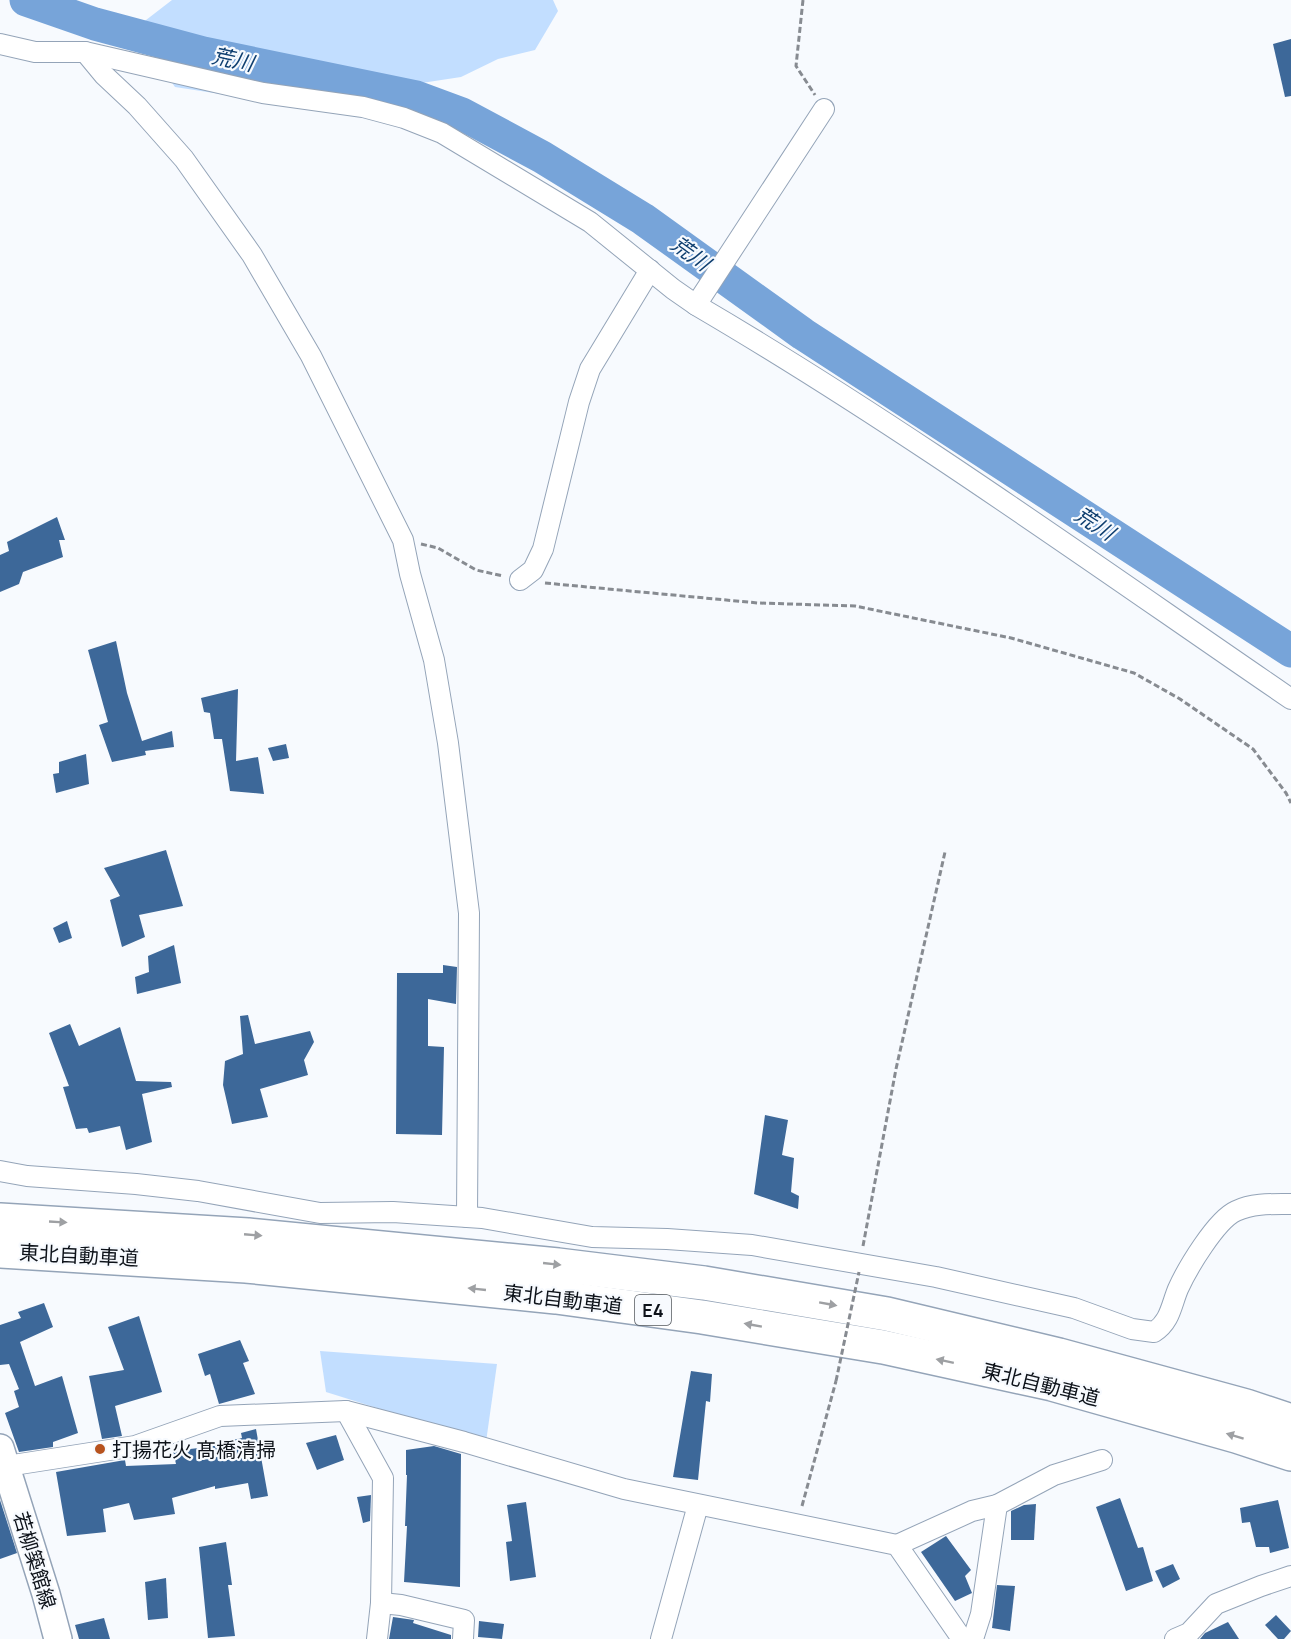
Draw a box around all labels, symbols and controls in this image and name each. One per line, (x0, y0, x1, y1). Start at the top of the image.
water label: 荒川 (210, 41, 258, 77)
water label: 荒川 (666, 229, 718, 278)
water label: 荒川 (1070, 500, 1122, 547)
one-way arrow (49, 1218, 68, 1227)
one-way arrow (244, 1230, 263, 1240)
street label: 東北自動車道 (18, 1238, 140, 1272)
one-way arrow (542, 1259, 561, 1269)
street label: 東北自動車道 (502, 1278, 624, 1320)
one-way arrow (467, 1284, 486, 1294)
road number: E4 (635, 1295, 671, 1325)
one-way arrow (818, 1300, 837, 1309)
one-way arrow (744, 1321, 763, 1330)
one-way arrow (935, 1356, 954, 1365)
street label: 東北自動車道 (980, 1356, 1102, 1412)
one-way arrow (1226, 1431, 1244, 1440)
place label: 打揚花火 髙橋清掃 (112, 1436, 276, 1463)
marker: 打揚花火 髙橋清掃 (93, 1442, 107, 1456)
street label: 若柳築館線 (7, 1508, 63, 1612)

